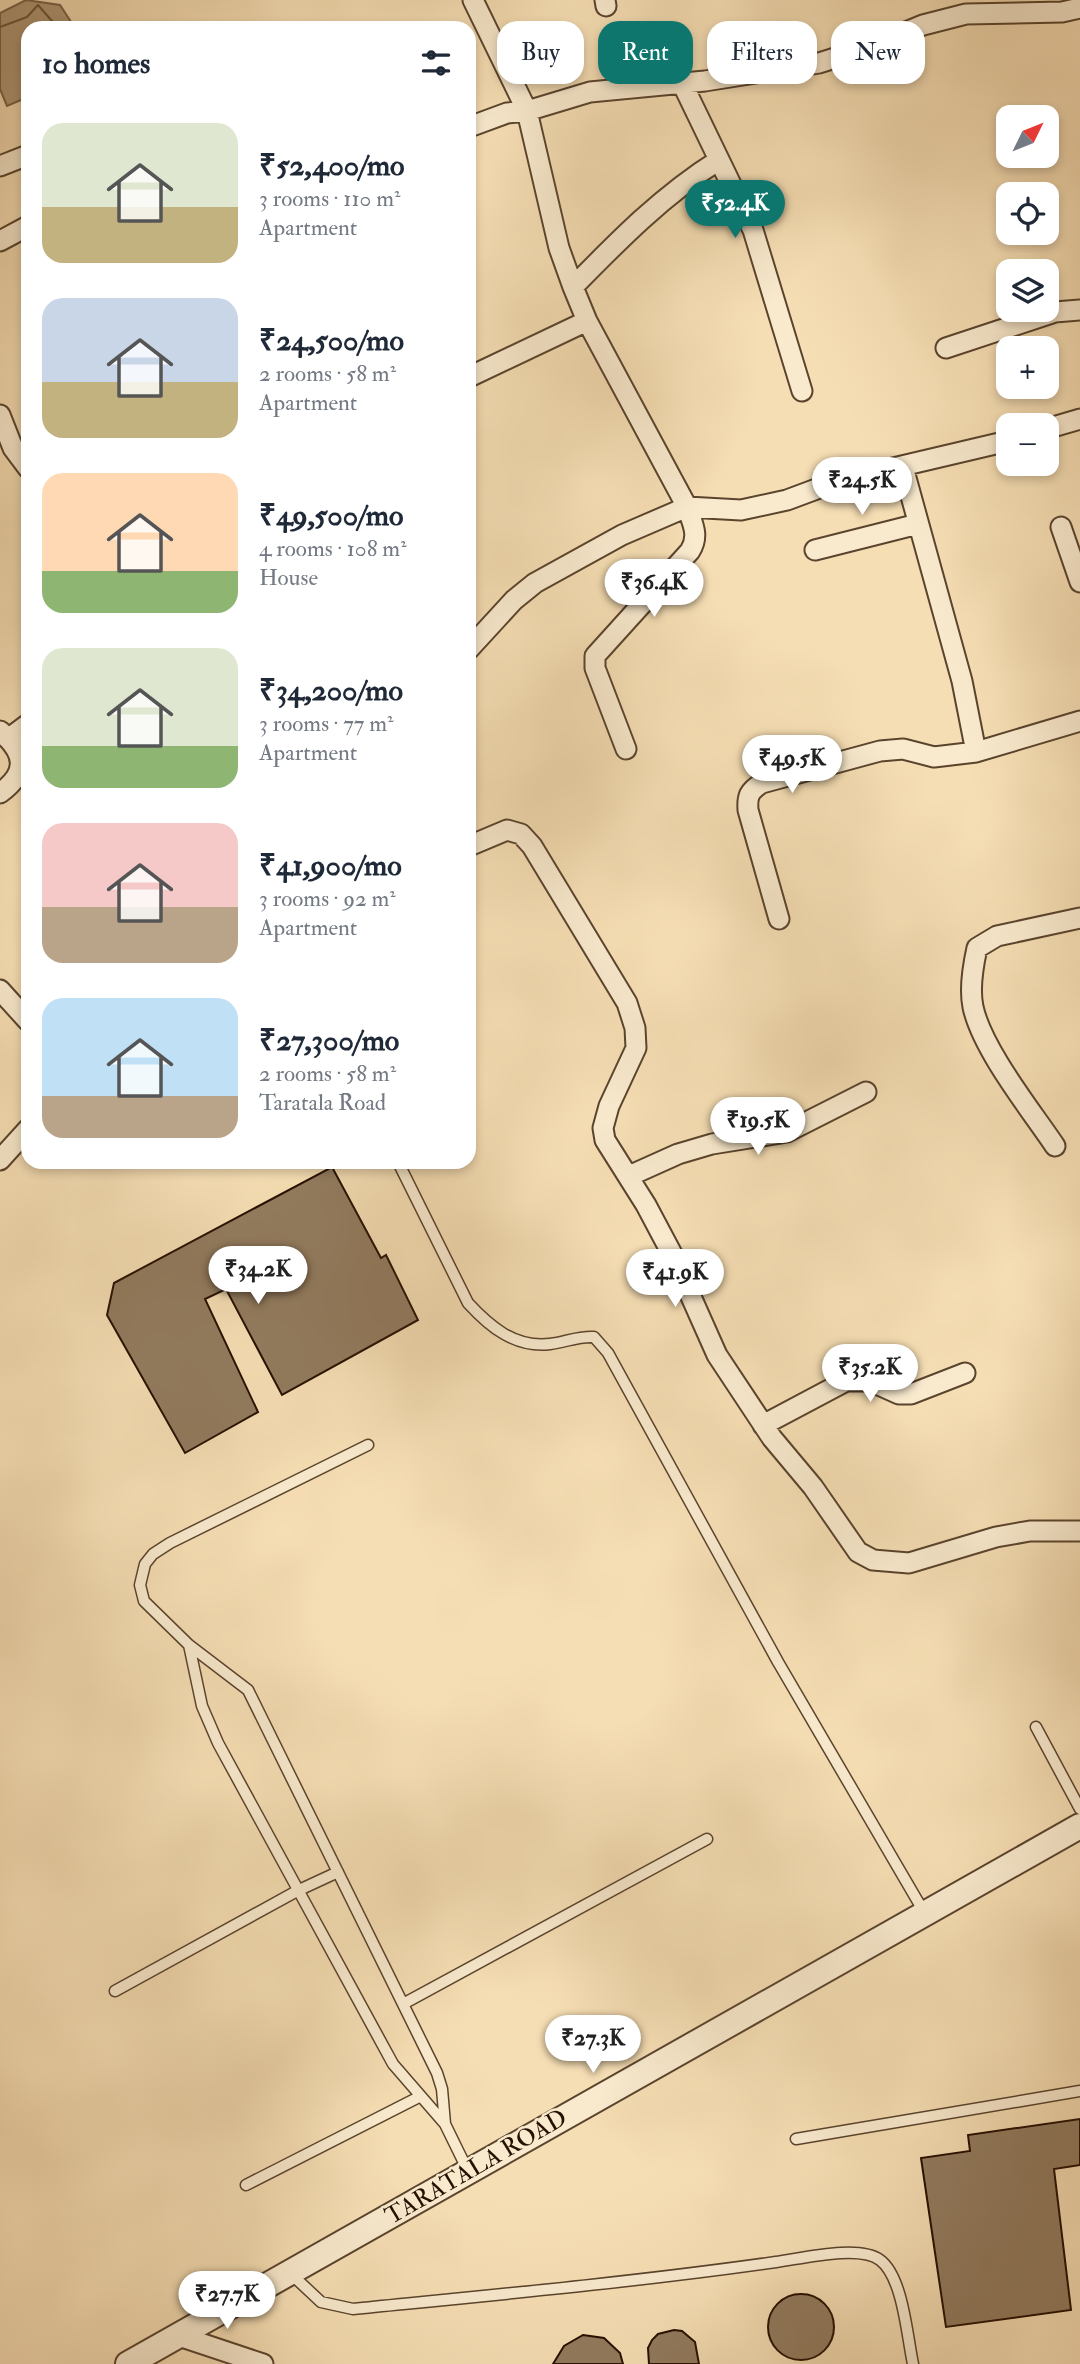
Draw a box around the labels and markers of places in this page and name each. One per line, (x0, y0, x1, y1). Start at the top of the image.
pin: ₹52.4K (678, 180, 792, 240)
pin: ₹24.5K (805, 458, 919, 517)
pin: ₹36.4K (597, 560, 711, 619)
pin: ₹49.5K (735, 736, 849, 795)
pin: ₹19.5K (701, 1098, 815, 1157)
pin: ₹34.2K (201, 1246, 315, 1306)
pin: ₹41.9K (618, 1250, 732, 1309)
pin: ₹35.2K (813, 1344, 927, 1404)
pin: ₹27.3K (536, 2016, 650, 2075)
pin: ₹27.7K (170, 2272, 284, 2331)

